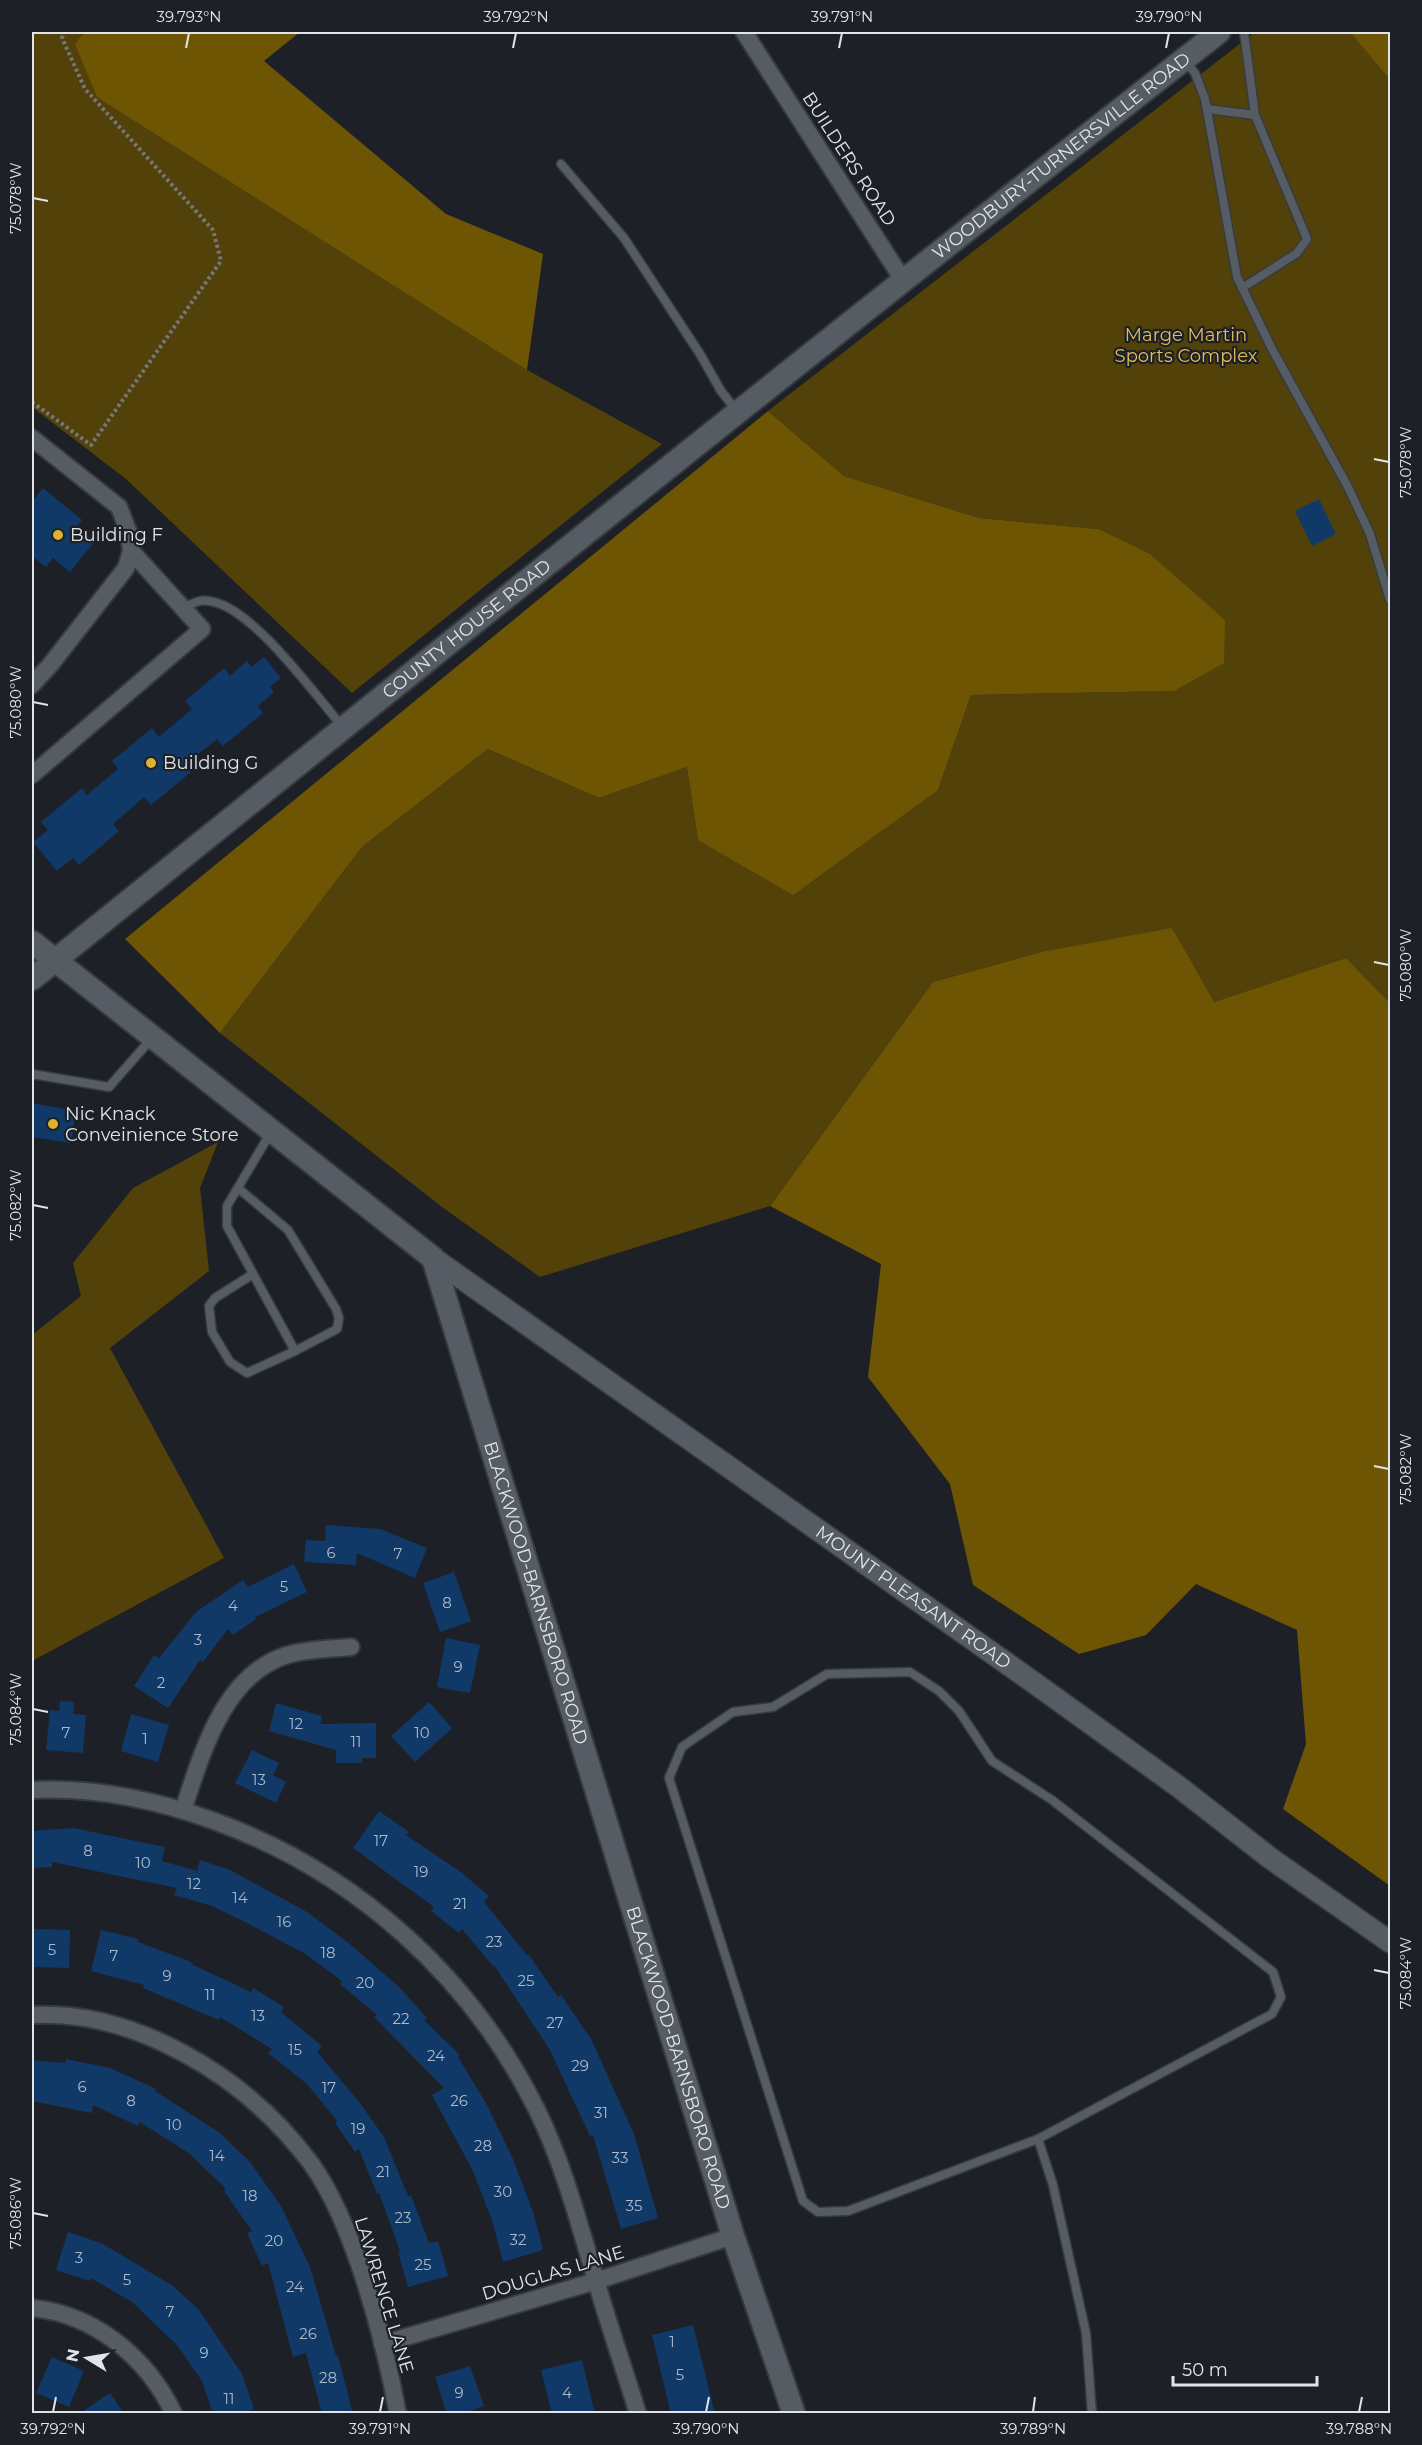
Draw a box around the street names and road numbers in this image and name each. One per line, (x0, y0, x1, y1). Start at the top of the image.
street label: WOODBURY-TURNERSVILLE ROAD (928, 48, 1195, 264)
street label: BUILDERS ROAD (797, 88, 901, 230)
street label: COUNTY HOUSE ROAD (378, 555, 555, 703)
street label: BLACKWOOD-BARNSBORO ROAD (479, 1439, 593, 1747)
street label: MOUNT PLEASANT ROAD (811, 1521, 1015, 1674)
street label: BLACKWOOD-BARNSBORO ROAD (621, 1903, 735, 2212)
street label: LAWRENCE LANE (350, 2214, 418, 2376)
street label: DOUGLAS LANE (479, 2241, 627, 2305)

